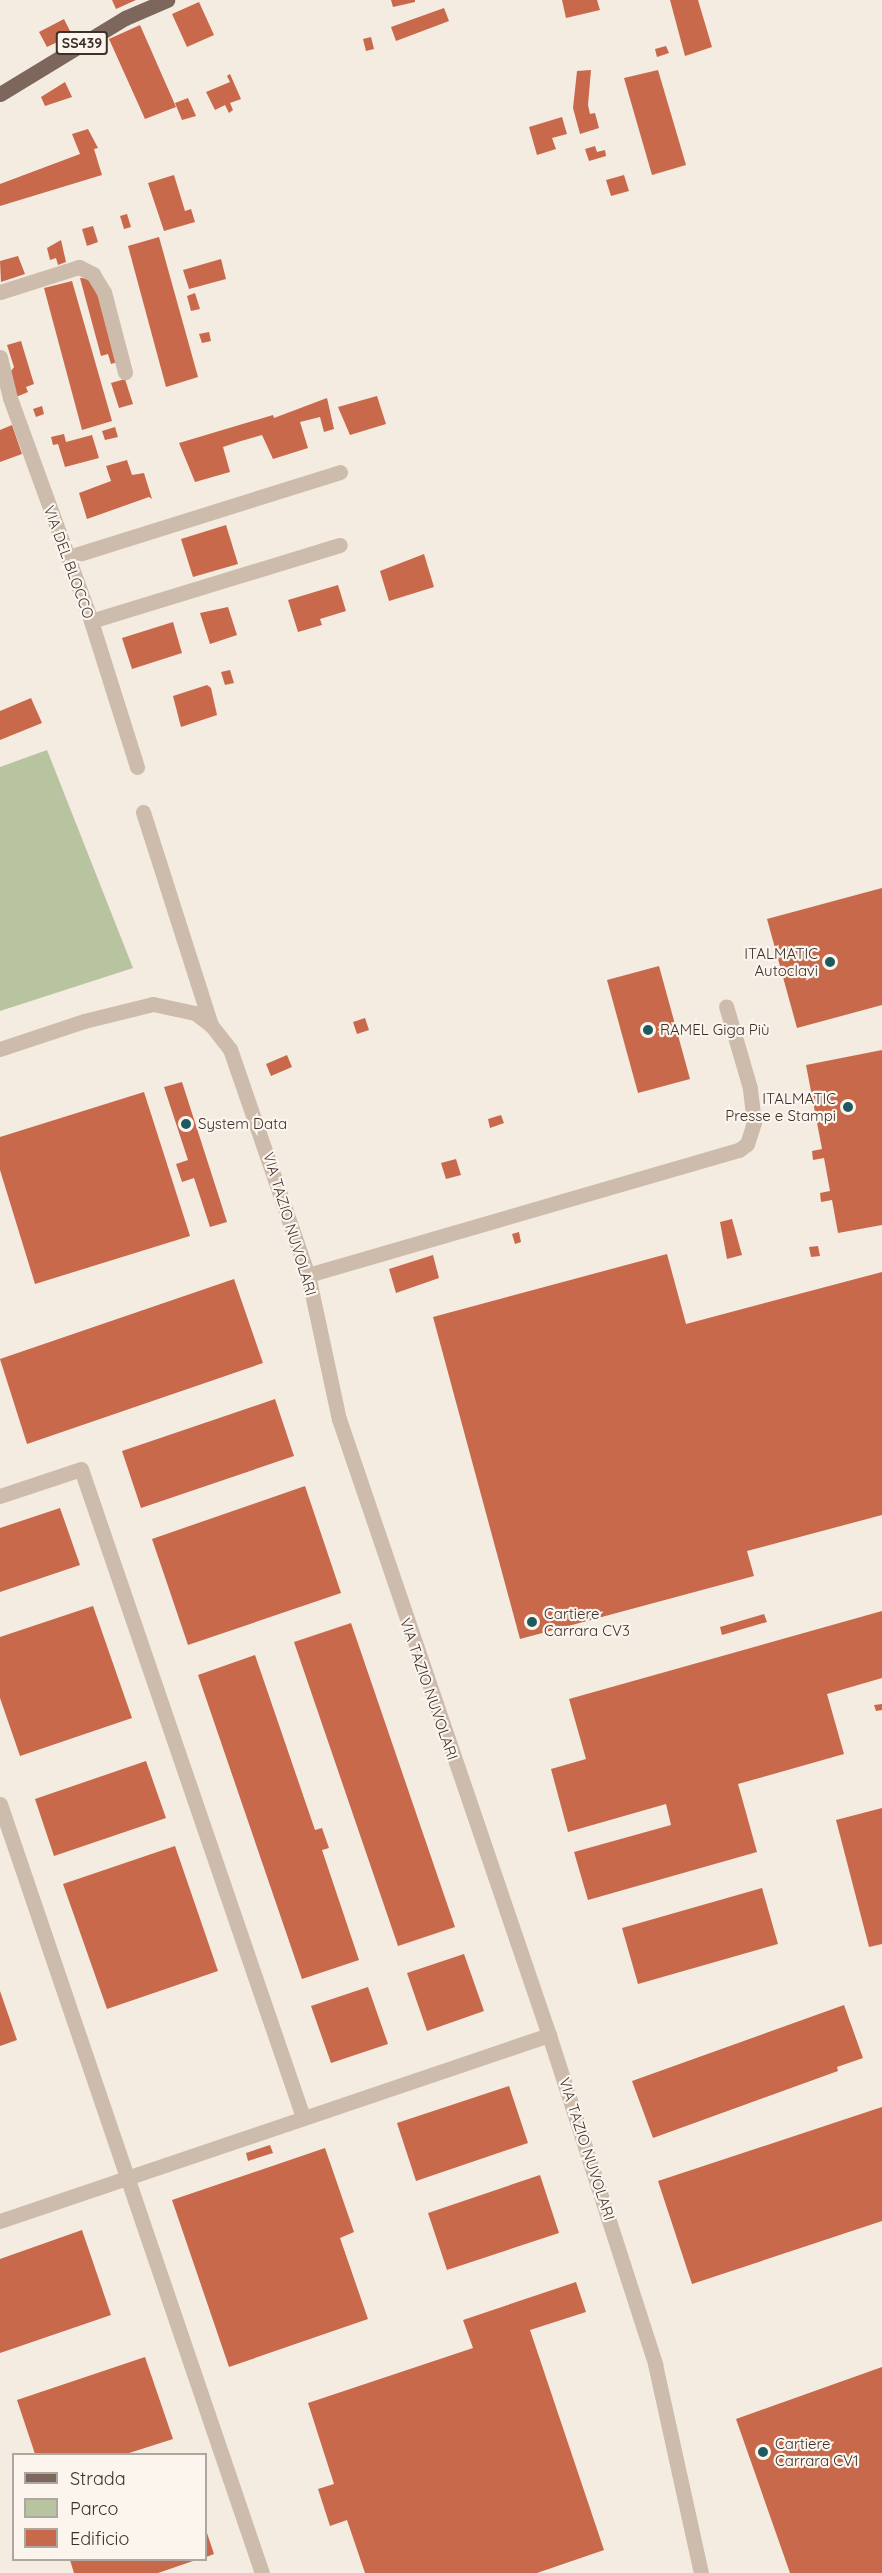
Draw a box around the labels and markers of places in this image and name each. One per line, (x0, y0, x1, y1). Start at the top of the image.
place label: ITALMATIC Autoclavi (744, 944, 818, 979)
marker: ITALMATIC Autoclavi (823, 955, 837, 969)
place label: RAMEL Giga Più (660, 1021, 770, 1039)
marker: RAMEL Giga Più (641, 1023, 655, 1037)
place label: ITALMATIC Presse e Stampi (725, 1089, 836, 1124)
marker: ITALMATIC Presse e Stampi (841, 1100, 855, 1114)
place label: System Data (198, 1115, 287, 1133)
marker: System Data (179, 1117, 193, 1131)
place label: Cartiere Carrara CV3 (544, 1604, 630, 1639)
marker: Cartiere Carrara CV3 (525, 1615, 539, 1629)
place label: Cartiere Carrara CV1 (775, 2434, 858, 2469)
marker: Cartiere Carrara CV1 (756, 2445, 770, 2459)

